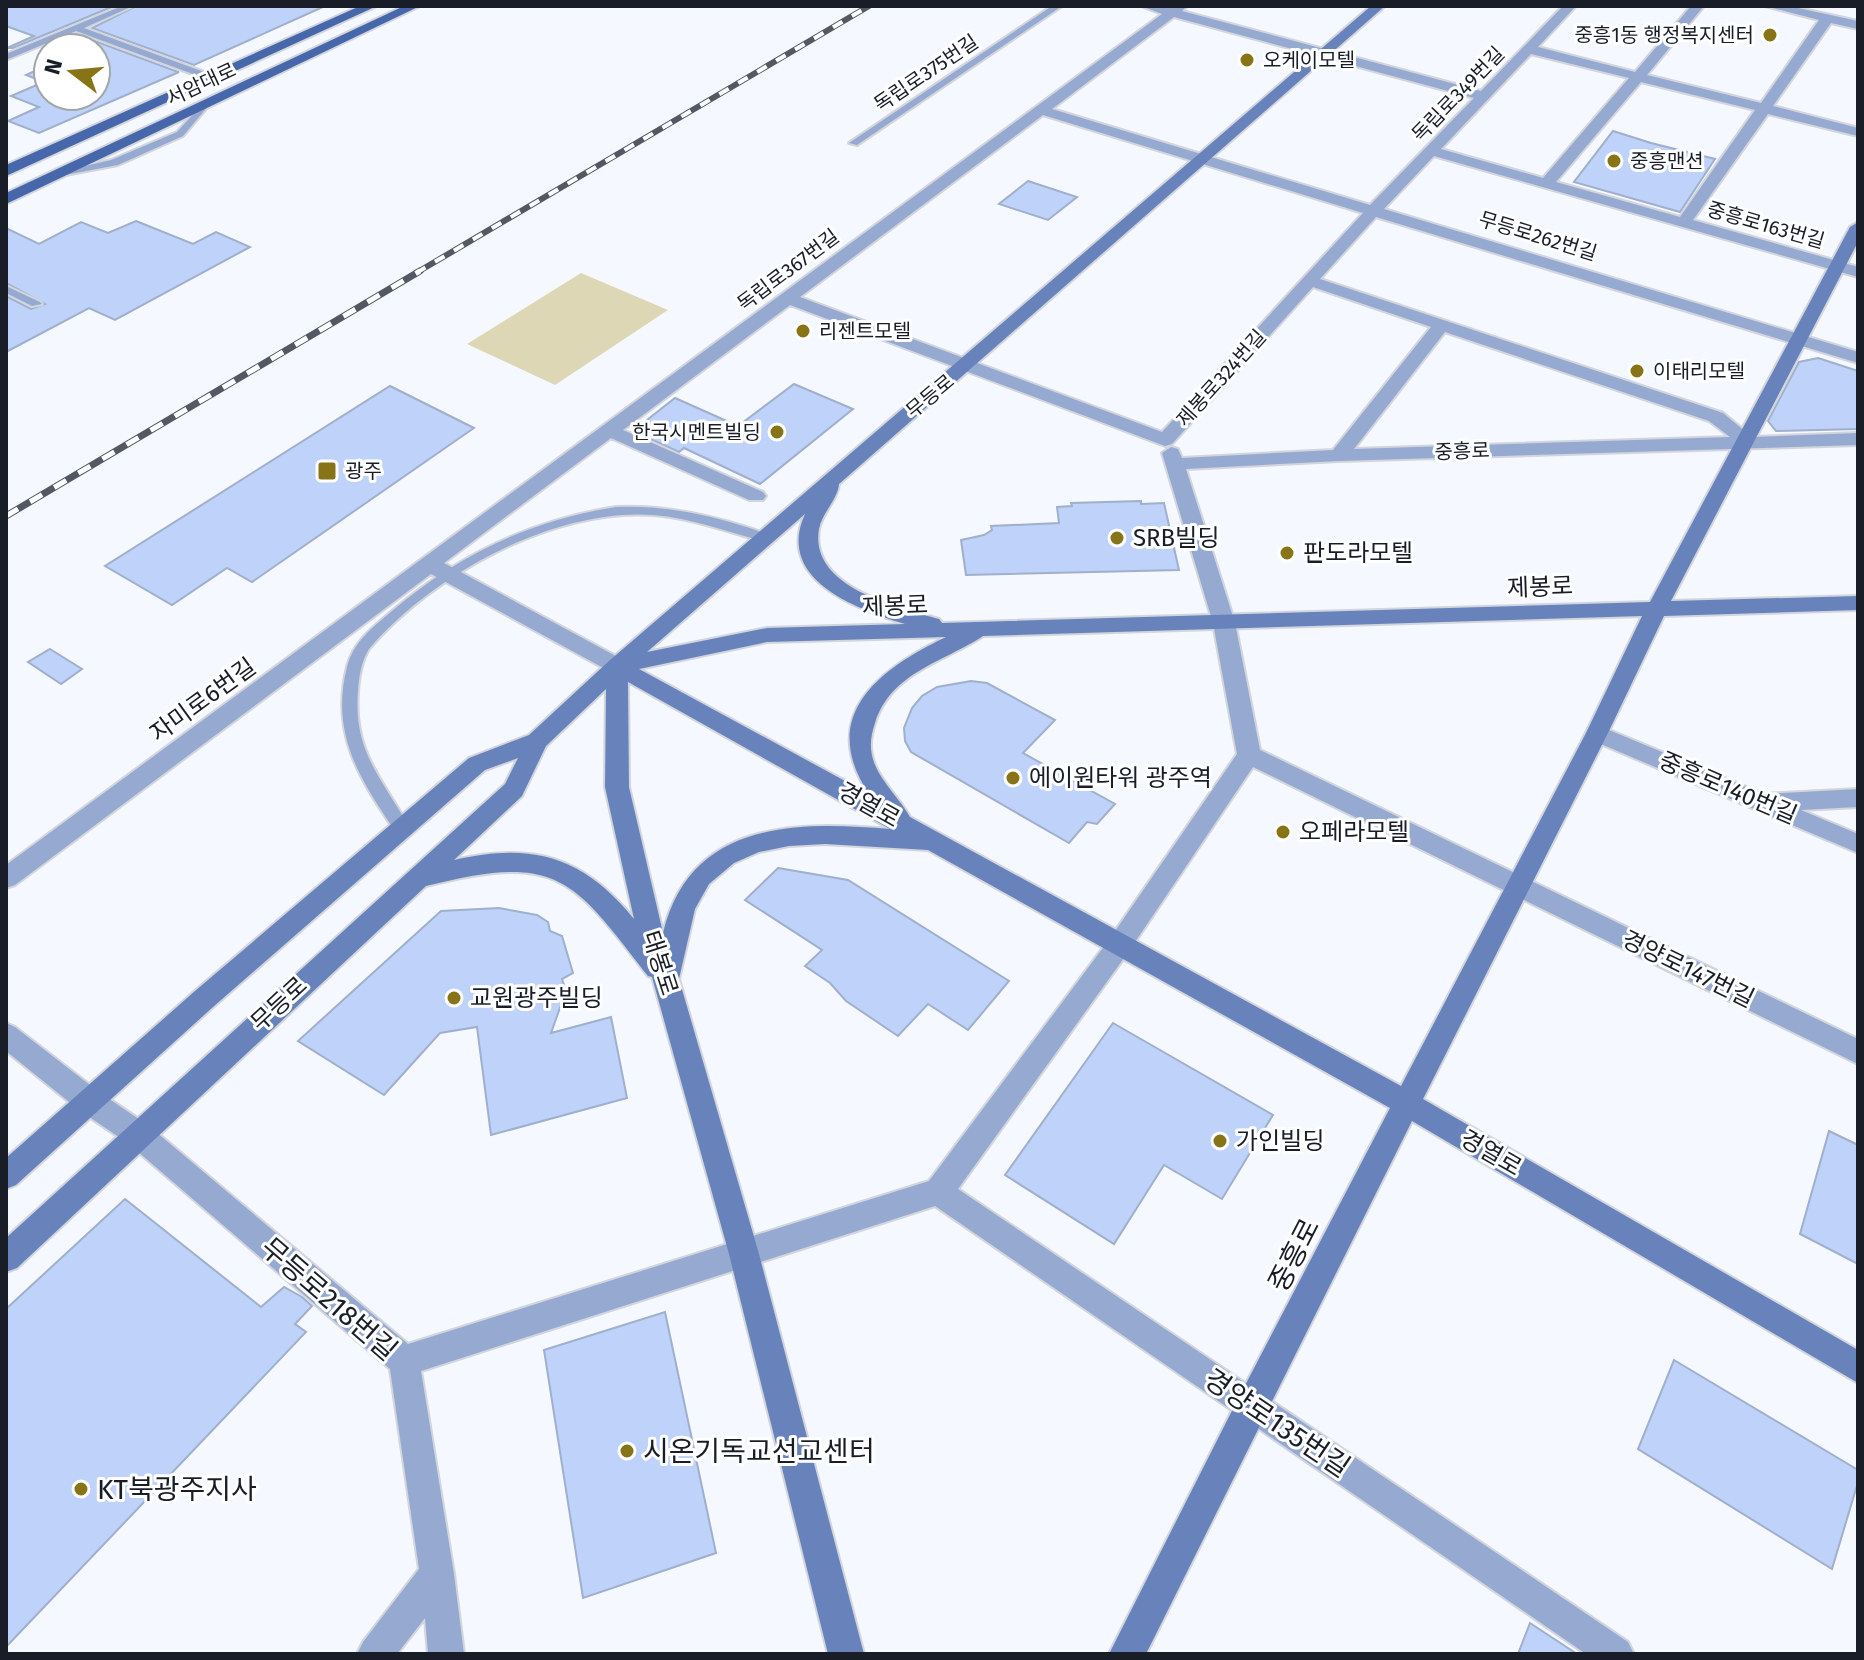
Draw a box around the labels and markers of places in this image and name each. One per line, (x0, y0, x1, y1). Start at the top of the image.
place label: 중흥1동 행정복지센터 (1574, 23, 1754, 47)
marker: 중흥1동 행정복지센터 (1761, 26, 1779, 44)
place label: 오케이모텔 (1263, 48, 1355, 72)
marker: 오케이모텔 (1238, 51, 1256, 69)
place label: 중흥맨션 (1630, 149, 1704, 173)
marker: 중흥맨션 (1605, 152, 1623, 170)
place label: 리젠트모텔 (819, 319, 911, 343)
marker: 리젠트모텔 (794, 322, 812, 340)
place label: 이태리모텔 (1653, 359, 1745, 383)
marker: 이태리모텔 (1628, 362, 1646, 380)
place label: 한국시멘트빌딩 (632, 420, 761, 444)
marker: 한국시멘트빌딩 (768, 423, 786, 441)
place label: 광주 (345, 459, 382, 483)
marker: 광주 (316, 460, 338, 482)
place label: SRB빌딩 (1133, 524, 1219, 552)
marker: SRB빌딩 (1108, 529, 1126, 547)
place label: 판도라모텔 (1303, 539, 1413, 567)
marker: 판도라모텔 (1278, 544, 1296, 562)
place label: 에이원타워 광주역 (1029, 764, 1212, 792)
marker: 에이원타워 광주역 (1004, 769, 1022, 787)
place label: 오페라모텔 (1299, 818, 1409, 846)
marker: 오페라모텔 (1274, 823, 1292, 841)
place label: 교원광주빌딩 (470, 984, 602, 1012)
marker: 교원광주빌딩 (445, 989, 463, 1007)
place label: 가인빌딩 (1236, 1127, 1324, 1155)
marker: 가인빌딩 (1211, 1132, 1229, 1150)
place label: 시온기독교선교센터 (643, 1435, 875, 1468)
marker: 시온기독교선교센터 (618, 1442, 636, 1460)
place label: KT북광주지사 (97, 1473, 257, 1506)
marker: KT북광주지사 (72, 1480, 90, 1498)

